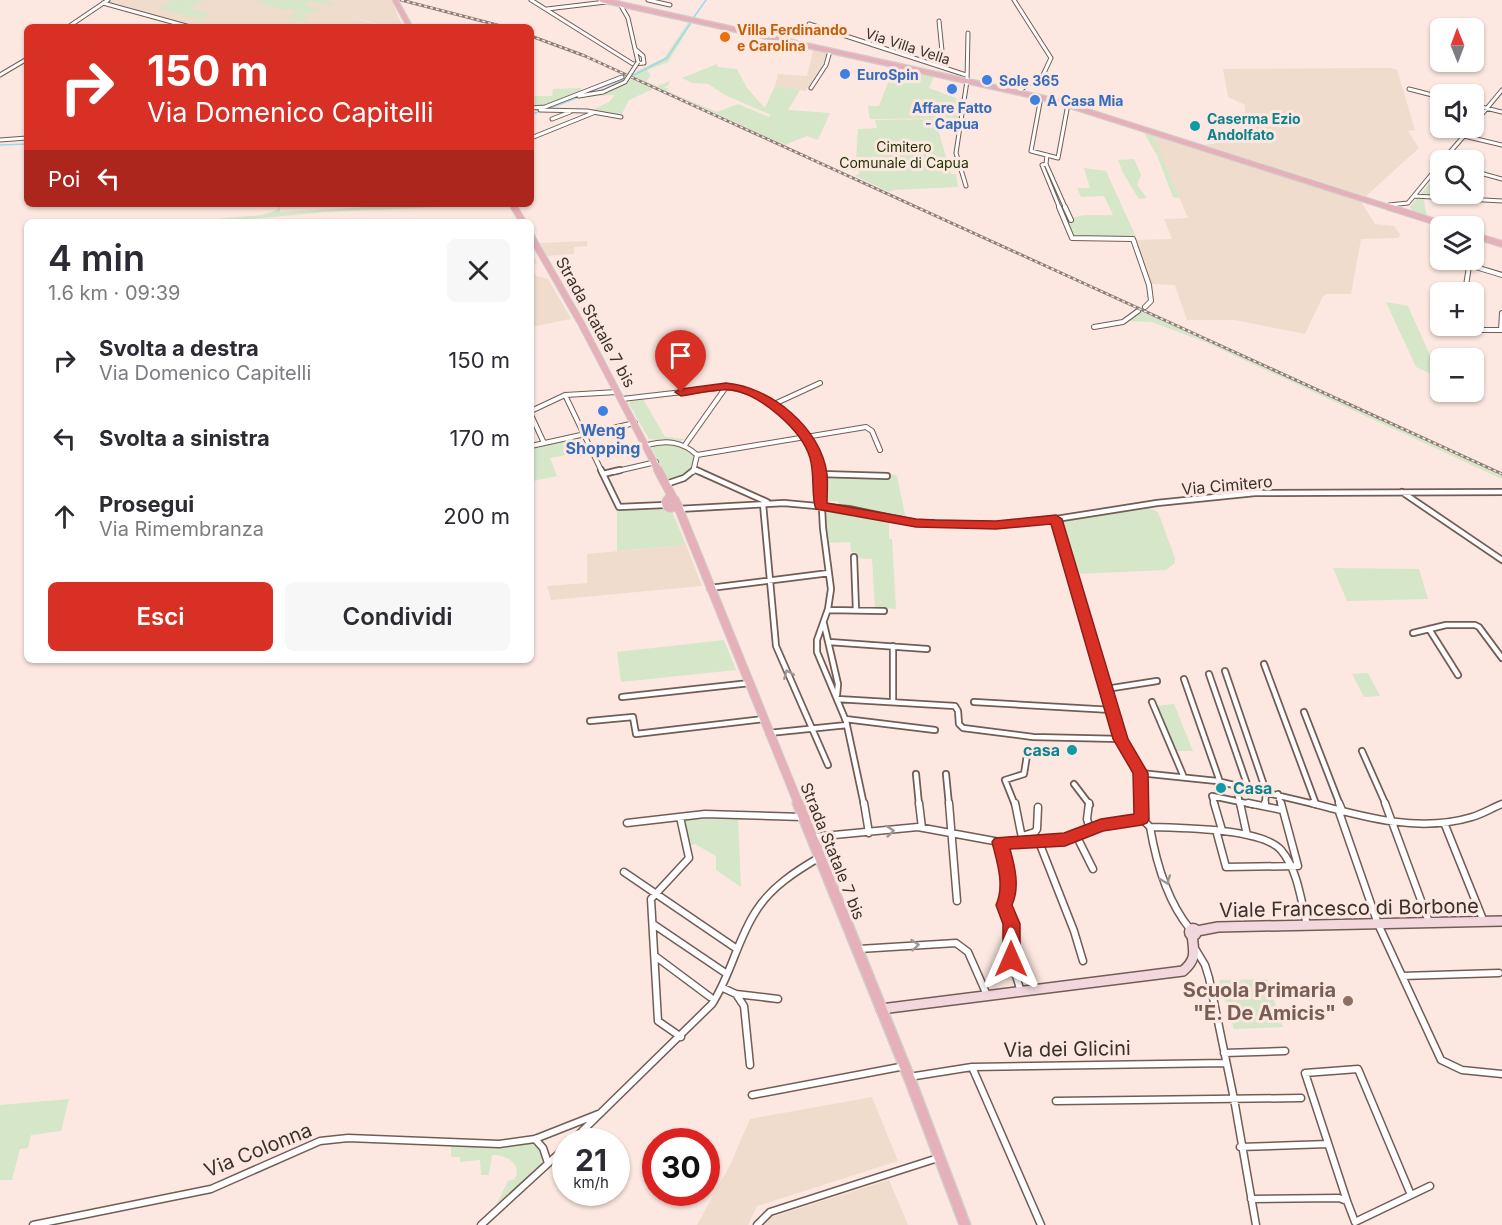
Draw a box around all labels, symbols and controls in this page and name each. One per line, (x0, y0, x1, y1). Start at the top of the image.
north arrow (1430, 18, 1484, 72)
map controls (1430, 18, 1484, 402)
place label: Villa Ferdinando e Carolina (737, 21, 848, 54)
street label: Via Villa Vella (863, 24, 953, 68)
marker: Villa Ferdinando e Carolina (718, 30, 732, 44)
text: 150 m (147, 45, 269, 96)
icon: right (48, 48, 126, 126)
place label: EuroSpin (857, 66, 919, 83)
marker: EuroSpin (838, 67, 852, 81)
place label: Sole 365 (999, 72, 1059, 89)
marker: Sole 365 (980, 73, 994, 87)
marker: Affare Fatto - Capua (945, 82, 959, 96)
button: sound (1430, 84, 1484, 138)
place label: A Casa Mia (1047, 92, 1124, 109)
marker: A Casa Mia (1028, 93, 1042, 107)
text: Via Domenico Capitelli (147, 96, 434, 129)
place label: Affare Fatto - Capua (912, 99, 992, 132)
place label: Caserma Ezio Andolfato (1207, 110, 1301, 143)
marker: Caserma Ezio Andolfato (1188, 119, 1202, 133)
park label: Cimitero Comunale di Capua (839, 138, 969, 171)
button: search (1430, 150, 1484, 204)
icon: left (92, 162, 125, 195)
text: Poi (48, 166, 80, 192)
button: layers (1430, 216, 1484, 270)
text: 4 min (48, 236, 145, 280)
button: close (447, 239, 510, 302)
street label: Strada Statale 7 bis (552, 253, 640, 391)
text: 1.6 km · 09:39 (48, 281, 180, 305)
button: + (1430, 282, 1484, 336)
pin (655, 330, 706, 392)
text: Svolta a destra (99, 335, 259, 361)
icon: arrive (664, 339, 697, 372)
icon: right (48, 344, 81, 377)
text: 150 m (448, 347, 510, 373)
button: − (1430, 348, 1484, 402)
text: Via Domenico Capitelli (99, 361, 311, 385)
marker: Weng Shopping (596, 404, 610, 418)
place label: Weng Shopping (566, 420, 640, 458)
icon: left (48, 422, 81, 455)
text: Svolta a sinistra (99, 425, 270, 451)
text: 170 m (450, 425, 510, 451)
street label: Via Cimitero (1180, 471, 1274, 499)
text: Prosegui (99, 491, 194, 517)
icon: ahead (48, 500, 81, 533)
text: 200 m (443, 503, 510, 529)
text: Via Rimembranza (99, 517, 264, 541)
button: Esci (48, 582, 273, 651)
button: Condividi (285, 582, 510, 651)
one-way arrow (783, 670, 795, 681)
place label: casa (1023, 740, 1060, 760)
marker: casa (1065, 743, 1079, 757)
place label: Casa (1233, 778, 1272, 798)
street label: Strada Statale 7 bis (796, 780, 870, 922)
marker: Casa (1214, 781, 1228, 795)
one-way arrow (885, 825, 894, 838)
one-way arrow (1158, 874, 1171, 885)
street label: Viale Francesco di Borbone (1219, 894, 1479, 922)
position arrow (979, 927, 1043, 991)
one-way arrow (910, 938, 919, 951)
place label: Scuola Primaria "E. De Amicis" (1183, 978, 1336, 1025)
marker: Scuola Primaria "E. De Amicis" (1341, 994, 1355, 1008)
street label: Via dei Glicini (1003, 1036, 1131, 1062)
street label: Via Colonna (201, 1118, 315, 1182)
speed limit sign: 30 (642, 1128, 720, 1206)
text: 21 (575, 1142, 607, 1178)
text: km/h (573, 1173, 609, 1192)

